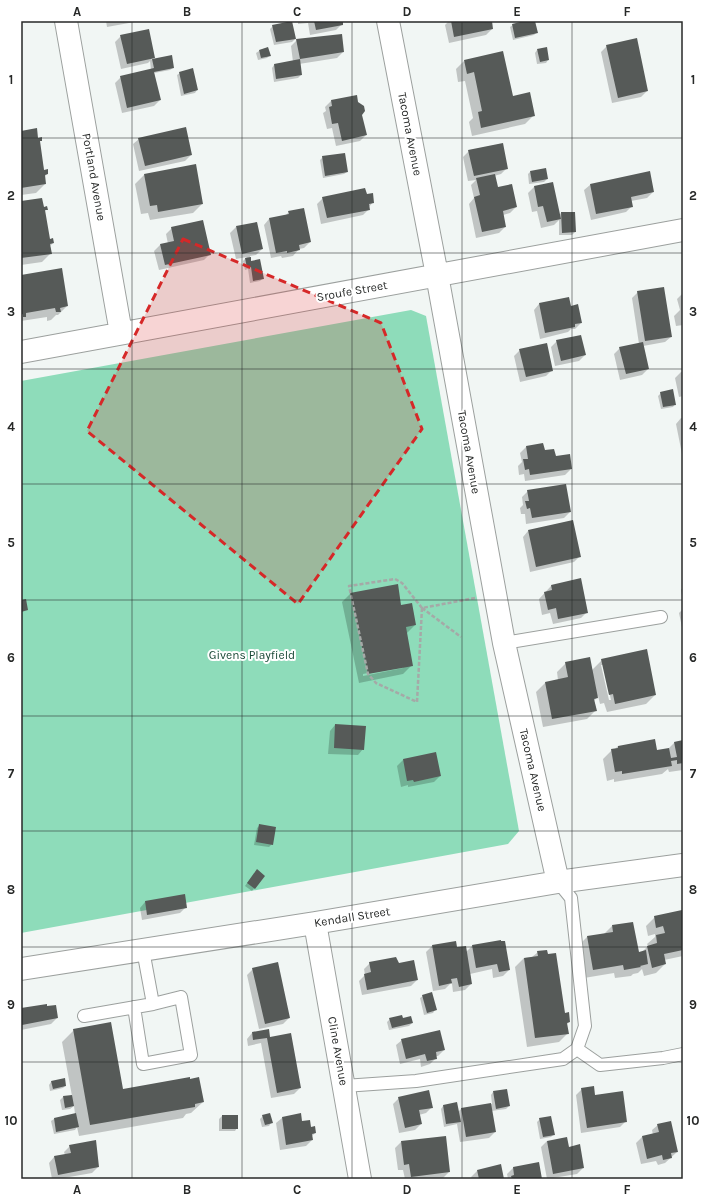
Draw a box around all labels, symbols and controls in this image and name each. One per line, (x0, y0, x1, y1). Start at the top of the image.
text: A (73, 4, 81, 19)
text: B (183, 4, 191, 19)
text: C (293, 4, 301, 19)
text: D (403, 4, 412, 19)
text: E (513, 4, 521, 19)
text: F (623, 4, 631, 19)
text: 1 (9, 72, 13, 87)
text: 1 (691, 72, 695, 87)
street label: Tacoma Avenue (395, 91, 425, 177)
street label: Portland Avenue (79, 132, 109, 222)
text: 2 (7, 188, 15, 203)
text: 2 (689, 188, 697, 203)
street label: Sroufe Street (316, 278, 389, 304)
text: 3 (7, 304, 15, 319)
text: 3 (689, 304, 697, 319)
street label: Tacoma Avenue (455, 409, 483, 495)
text: 4 (7, 419, 15, 434)
text: 4 (689, 419, 697, 434)
text: 5 (7, 535, 15, 550)
text: 5 (689, 535, 697, 550)
park label: Givens Playfield (209, 648, 295, 662)
text: 6 (7, 650, 15, 665)
text: 6 (689, 650, 697, 665)
street label: Tacoma Avenue (517, 727, 549, 813)
text: 7 (8, 766, 15, 781)
text: 7 (690, 766, 697, 781)
text: 8 (7, 882, 15, 897)
text: 8 (689, 882, 697, 897)
street label: Kendall Street (313, 904, 392, 930)
text: 9 (7, 997, 15, 1012)
text: 9 (689, 997, 697, 1012)
street label: Cline Avenue (325, 1015, 351, 1087)
text: 10 (5, 1113, 17, 1128)
text: 10 (687, 1113, 699, 1128)
text: A (73, 1182, 81, 1197)
text: B (183, 1182, 191, 1197)
text: C (293, 1182, 301, 1197)
text: D (403, 1182, 412, 1197)
text: E (513, 1182, 521, 1197)
text: F (623, 1182, 631, 1197)

